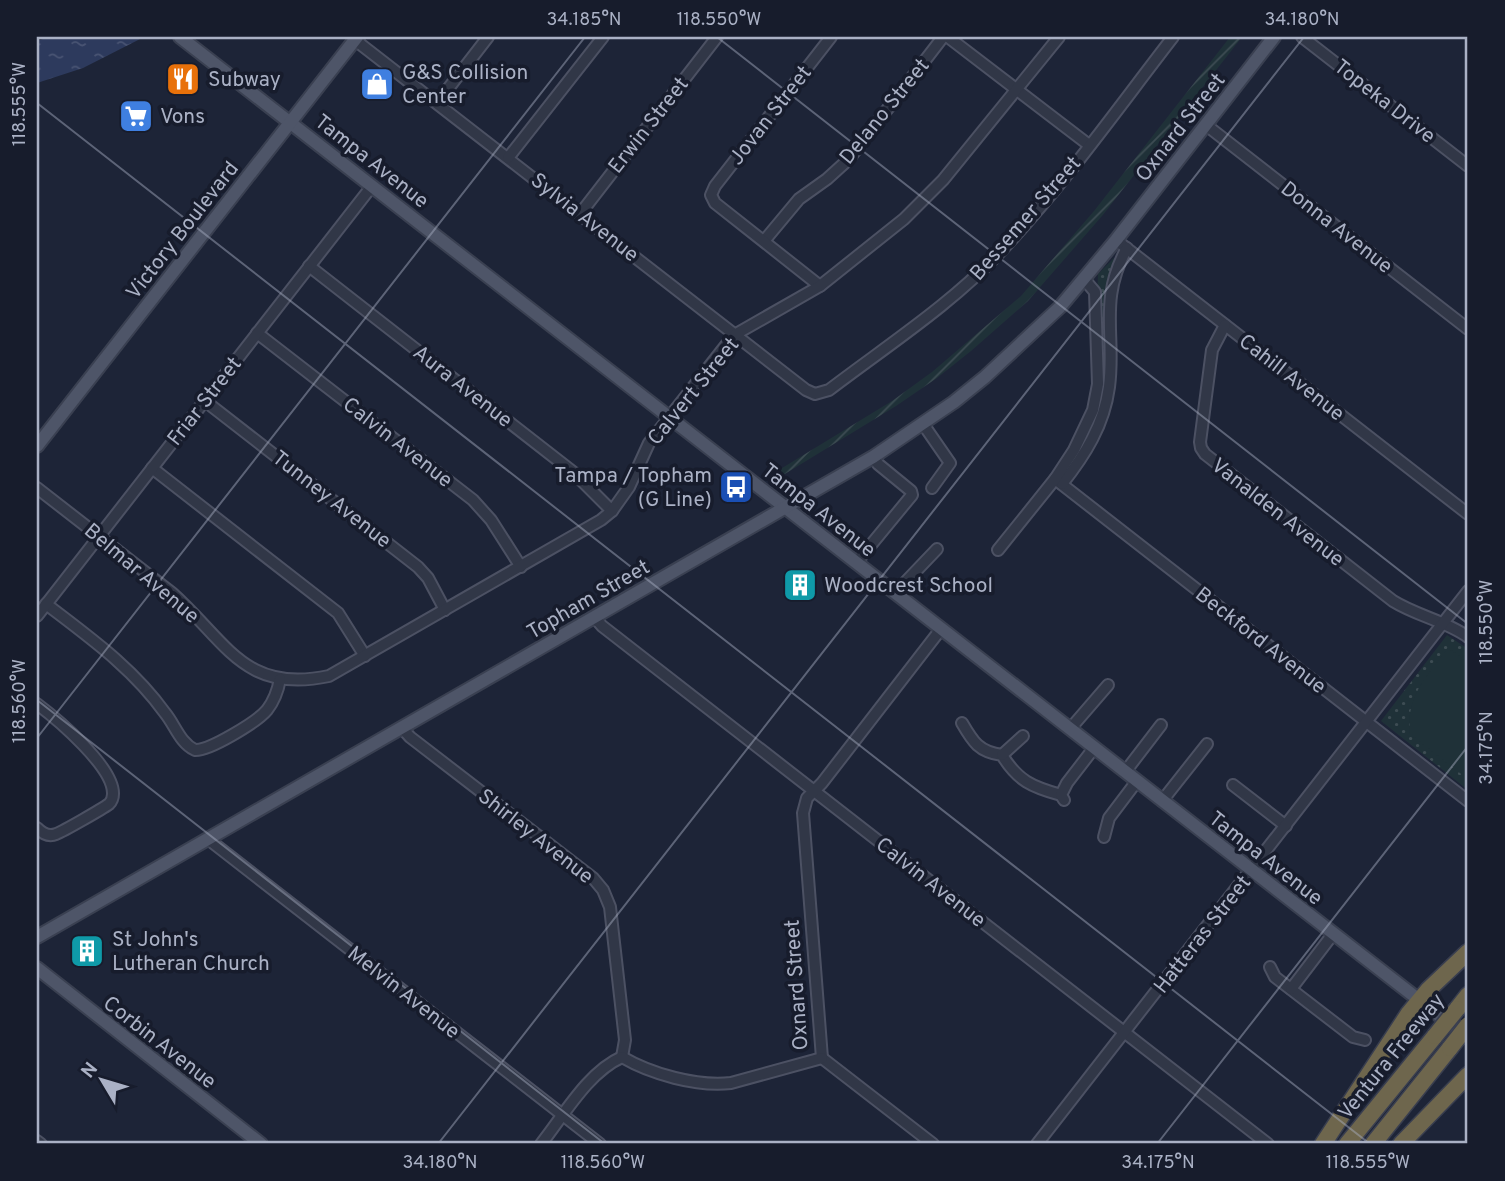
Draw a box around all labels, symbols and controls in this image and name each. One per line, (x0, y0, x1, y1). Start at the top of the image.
text: 34.185°N (546, 9, 622, 32)
text: 118.550°W (677, 9, 761, 32)
text: 34.180°N (1264, 9, 1340, 32)
street label: Delano Street (834, 53, 936, 171)
street label: Topeka Drive (1328, 54, 1440, 150)
restaurant icon: Subway (164, 60, 202, 98)
place label: G&S Collision Center (402, 60, 528, 111)
street label: Jovan Street (724, 61, 819, 171)
text: 118.555°W (9, 62, 32, 146)
shop icon: G&S Collision Center (358, 65, 396, 103)
place label: Subway (208, 67, 281, 94)
street label: Oxnard Street (1130, 68, 1232, 188)
street label: Erwin Street (603, 72, 695, 180)
supermarket icon: Vons (117, 97, 155, 135)
place label: Vons (160, 104, 205, 131)
street label: Tampa Avenue (308, 109, 434, 215)
street label: Bessemer Street (965, 151, 1088, 287)
street label: Victory Boulevard (121, 156, 246, 305)
street label: Sylvia Avenue (524, 167, 644, 269)
street label: Donna Avenue (1275, 176, 1398, 280)
street label: Cahill Avenue (1233, 328, 1349, 428)
street label: Calvert Street (642, 332, 746, 452)
street label: Aura Avenue (407, 340, 517, 435)
street label: Friar Street (162, 352, 248, 452)
street label: Calvin Avenue (337, 392, 458, 495)
street label: Tunney Avenue (266, 445, 396, 555)
street label: Vanalden Avenue (1205, 453, 1349, 574)
street label: Tampa Avenue (755, 458, 881, 564)
place label: Tampa / Topham (G Line) (554, 463, 712, 514)
bus stop icon: Tampa / Topham (G Line) (717, 468, 755, 506)
street label: Belmar Avenue (78, 518, 204, 630)
street label: Topham Street (522, 554, 655, 646)
building icon: Woodcrest School (781, 566, 819, 604)
place label: Woodcrest School (824, 573, 993, 600)
text: 118.550°W (1476, 580, 1499, 664)
street label: Beckford Avenue (1189, 582, 1331, 701)
text: 118.560°W (9, 659, 32, 743)
text: 34.175°N (1476, 711, 1499, 785)
street label: Shirley Avenue (472, 784, 598, 891)
street label: Tampa Avenue (1202, 806, 1328, 912)
street label: Calvin Avenue (870, 832, 991, 935)
street label: Hatteras Street (1149, 870, 1258, 1000)
street label: Oxnard Street (779, 919, 816, 1051)
place label: St John's Lutheran Church (112, 927, 270, 978)
building icon: St John's Lutheran Church (68, 932, 106, 970)
street label: Melvin Avenue (341, 941, 465, 1046)
street label: Ventura Freeway (1333, 988, 1452, 1126)
street label: Corbin Avenue (97, 990, 221, 1096)
north arrow (66, 1044, 136, 1114)
text: N (77, 1058, 104, 1084)
text: 34.180°N (402, 1152, 478, 1175)
text: 118.560°W (561, 1152, 645, 1175)
text: 34.175°N (1121, 1152, 1195, 1175)
text: 118.555°W (1326, 1152, 1410, 1175)

